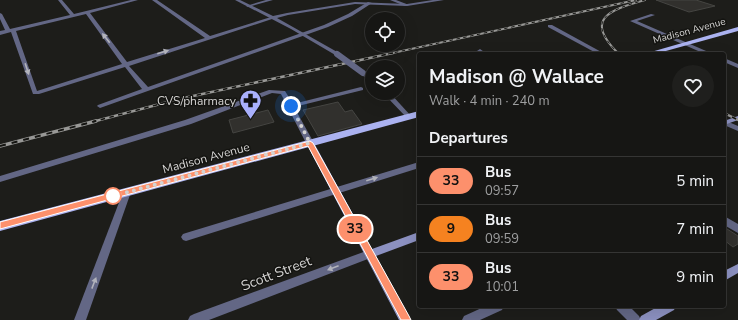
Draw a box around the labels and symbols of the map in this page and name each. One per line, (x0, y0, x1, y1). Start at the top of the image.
street label: Madison Avenue (651, 15, 727, 47)
one-way arrow (102, 32, 111, 43)
one-way arrow (158, 49, 170, 55)
one-way arrow (24, 63, 30, 75)
pharmacy icon: CVS/pharmacy (238, 88, 264, 121)
place label: CVS/pharmacy (157, 93, 237, 109)
your location (281, 96, 301, 116)
street label: Madison Avenue (161, 139, 251, 177)
one-way arrow (366, 176, 378, 182)
unlabelled marker (104, 187, 122, 205)
line badge: 33 (337, 216, 373, 242)
street label: Scott Street (238, 251, 314, 296)
one-way arrow (326, 266, 338, 272)
one-way arrow (91, 277, 97, 289)

